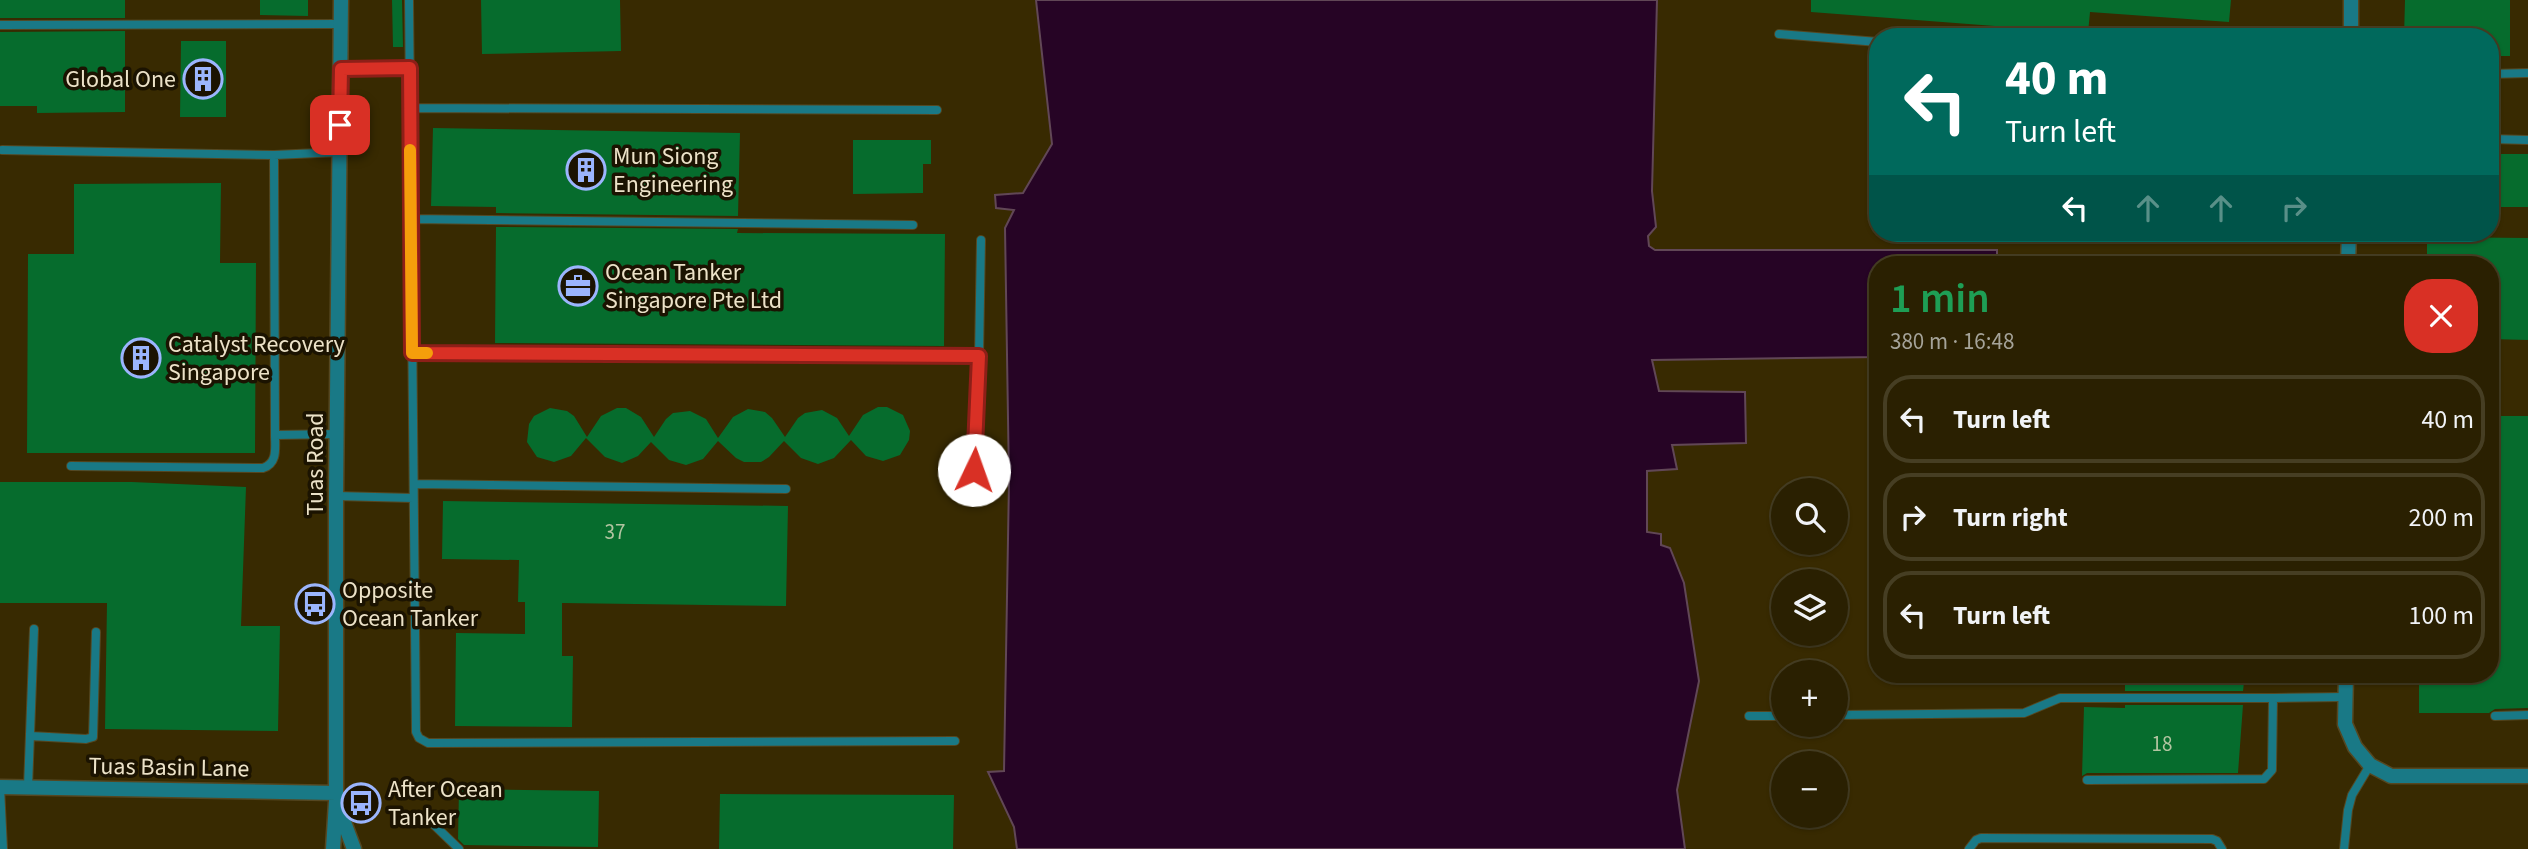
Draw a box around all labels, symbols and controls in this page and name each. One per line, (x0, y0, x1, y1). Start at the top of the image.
text: 40 m (2005, 44, 2109, 114)
icon: left (1890, 56, 1981, 147)
building icon: Global One (182, 58, 224, 100)
place label: Global One (65, 62, 176, 97)
pin (310, 95, 370, 155)
icon: arrive (321, 106, 359, 144)
text: Turn left (2005, 109, 2116, 155)
place label: Mun Siong Engineering (613, 139, 733, 202)
building icon: Mun Siong Engineering (565, 149, 607, 191)
icon: left (2056, 189, 2094, 227)
icon: ahead (2129, 189, 2167, 227)
icon: ahead (2202, 189, 2240, 227)
icon: right (2275, 189, 2313, 227)
place label: Ocean Tanker Singapore Pte Ltd (605, 255, 782, 318)
office icon: Ocean Tanker Singapore Pte Ltd (557, 265, 599, 307)
text: 1 min (1890, 269, 1990, 329)
button: close (2404, 279, 2478, 353)
text: 380 m · 16:48 (1890, 325, 2014, 358)
place label: Catalyst Recovery Singapore (168, 327, 345, 390)
building icon: Catalyst Recovery Singapore (120, 337, 162, 379)
icon: left (1894, 400, 1932, 438)
text: Turn left (1953, 401, 2050, 438)
text: 40 m (2421, 401, 2474, 438)
street label: Tuas Road (298, 412, 333, 516)
position arrow (937, 433, 1011, 507)
map controls (1771, 478, 1848, 828)
button: search (1771, 478, 1848, 555)
icon: right (1894, 498, 1932, 536)
text: Turn right (1953, 499, 2068, 536)
text: 200 m (2408, 499, 2474, 536)
house number: 37 (605, 517, 625, 547)
button: layers (1771, 569, 1848, 646)
place label: Opposite Ocean Tanker (342, 573, 479, 636)
bus stop icon: Opposite Ocean Tanker (294, 583, 336, 625)
icon: left (1894, 596, 1932, 634)
text: Turn left (1953, 597, 2050, 634)
text: 100 m (2408, 597, 2474, 634)
button: + (1771, 660, 1848, 737)
house number: 18 (2152, 729, 2172, 759)
street label: Tuas Basin Lane (88, 749, 250, 786)
button: − (1771, 751, 1848, 828)
place label: After Ocean Tanker (388, 772, 503, 835)
bus stop icon: After Ocean Tanker (340, 782, 382, 824)

